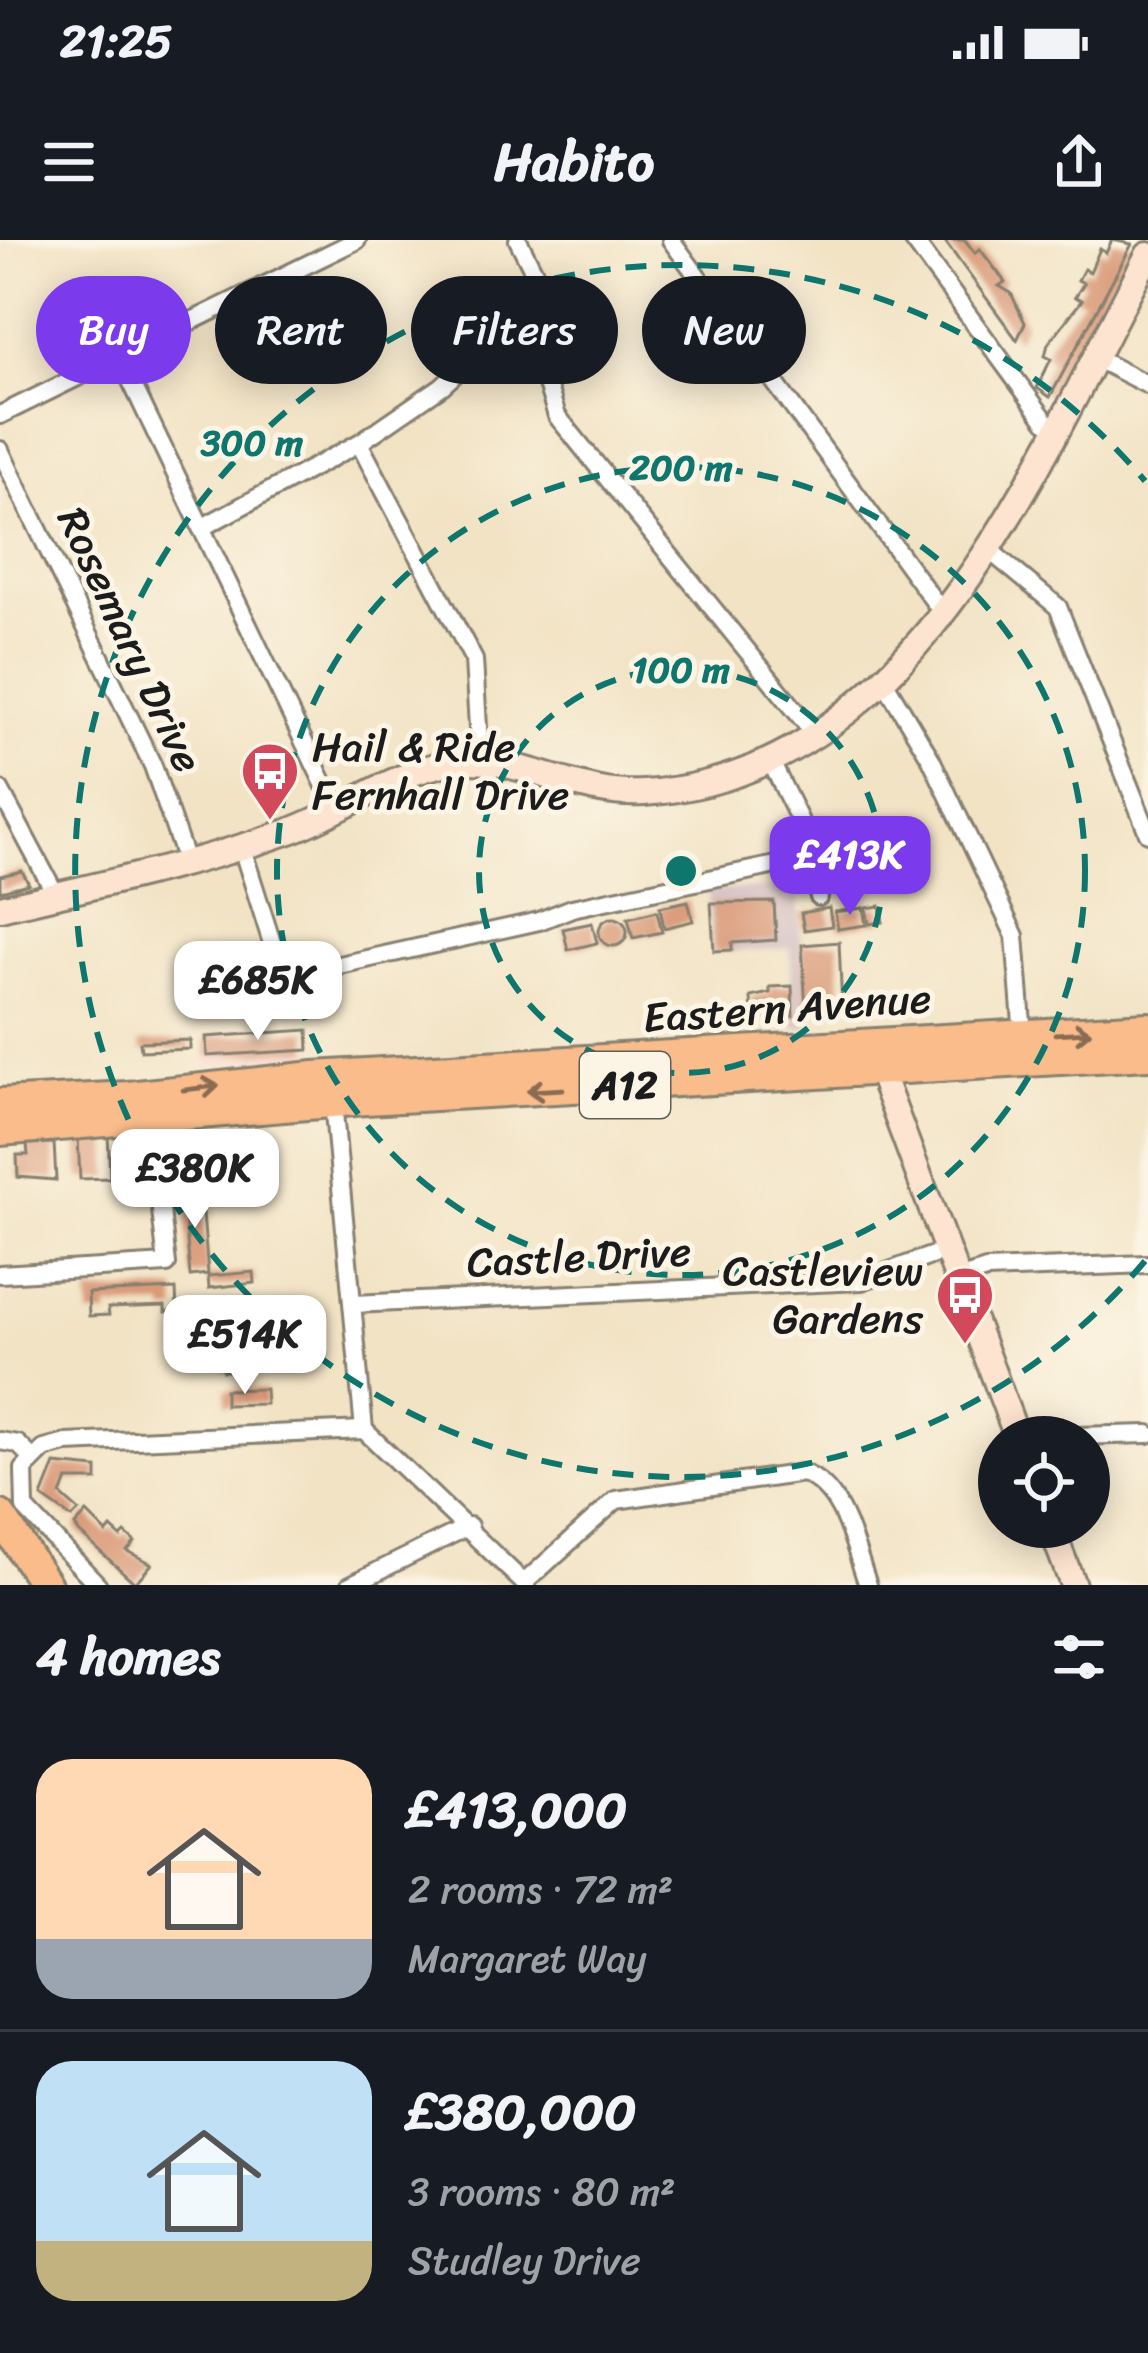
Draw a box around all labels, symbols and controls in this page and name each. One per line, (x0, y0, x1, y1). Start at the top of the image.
text: 21:25 (60, 2, 172, 82)
text: Habito (494, 114, 654, 210)
icon: menu (36, 129, 102, 195)
icon: share (1046, 129, 1112, 195)
chip: Buy (36, 276, 191, 384)
chip: Rent (215, 276, 387, 384)
chip: Filters (411, 276, 618, 384)
chip: New (642, 276, 806, 384)
text: 300 m (200, 411, 303, 475)
text: 200 m (629, 436, 733, 500)
street label: Rosemary Drive (36, 495, 224, 785)
text: 100 m (632, 638, 730, 702)
place label: Hail & Ride Fernhall Drive (312, 710, 569, 832)
bus stop icon: Hail & Ride Fernhall Drive (239, 740, 301, 822)
pin: £413K (766, 816, 934, 918)
text: £413K (797, 820, 903, 889)
centre of rings (660, 850, 702, 892)
pin: £685K (174, 941, 342, 1043)
text: £685K (201, 945, 315, 1014)
street label: Eastern Avenue (640, 961, 934, 1055)
one-way arrow (1053, 1021, 1092, 1044)
road number: A12 (580, 1052, 670, 1118)
one-way arrow (181, 1076, 220, 1099)
one-way arrow (526, 1078, 565, 1101)
pin: £380K (111, 1129, 279, 1231)
text: £380K (138, 1133, 252, 1202)
street label: Castle Drive (465, 1214, 693, 1300)
place label: Castleview Gardens (723, 1234, 924, 1356)
bus stop icon: Castleview Gardens (934, 1264, 996, 1346)
pin: £514K (161, 1295, 329, 1397)
text: £514K (190, 1299, 300, 1368)
map controls (978, 1416, 1110, 1548)
button: locate (978, 1416, 1110, 1548)
text: 4 homes (36, 1612, 220, 1702)
icon: filters (1046, 1624, 1112, 1690)
text: £413,000 (408, 1765, 627, 1855)
icon: home (132, 1807, 276, 1951)
text: 2 rooms · 72 m² (408, 1855, 673, 1924)
text: Margaret Way (408, 1924, 647, 1993)
text: £380,000 (408, 2067, 636, 2157)
icon: home (132, 2109, 276, 2253)
text: 3 rooms · 80 m² (408, 2157, 675, 2226)
text: Studley Drive (408, 2226, 641, 2295)

